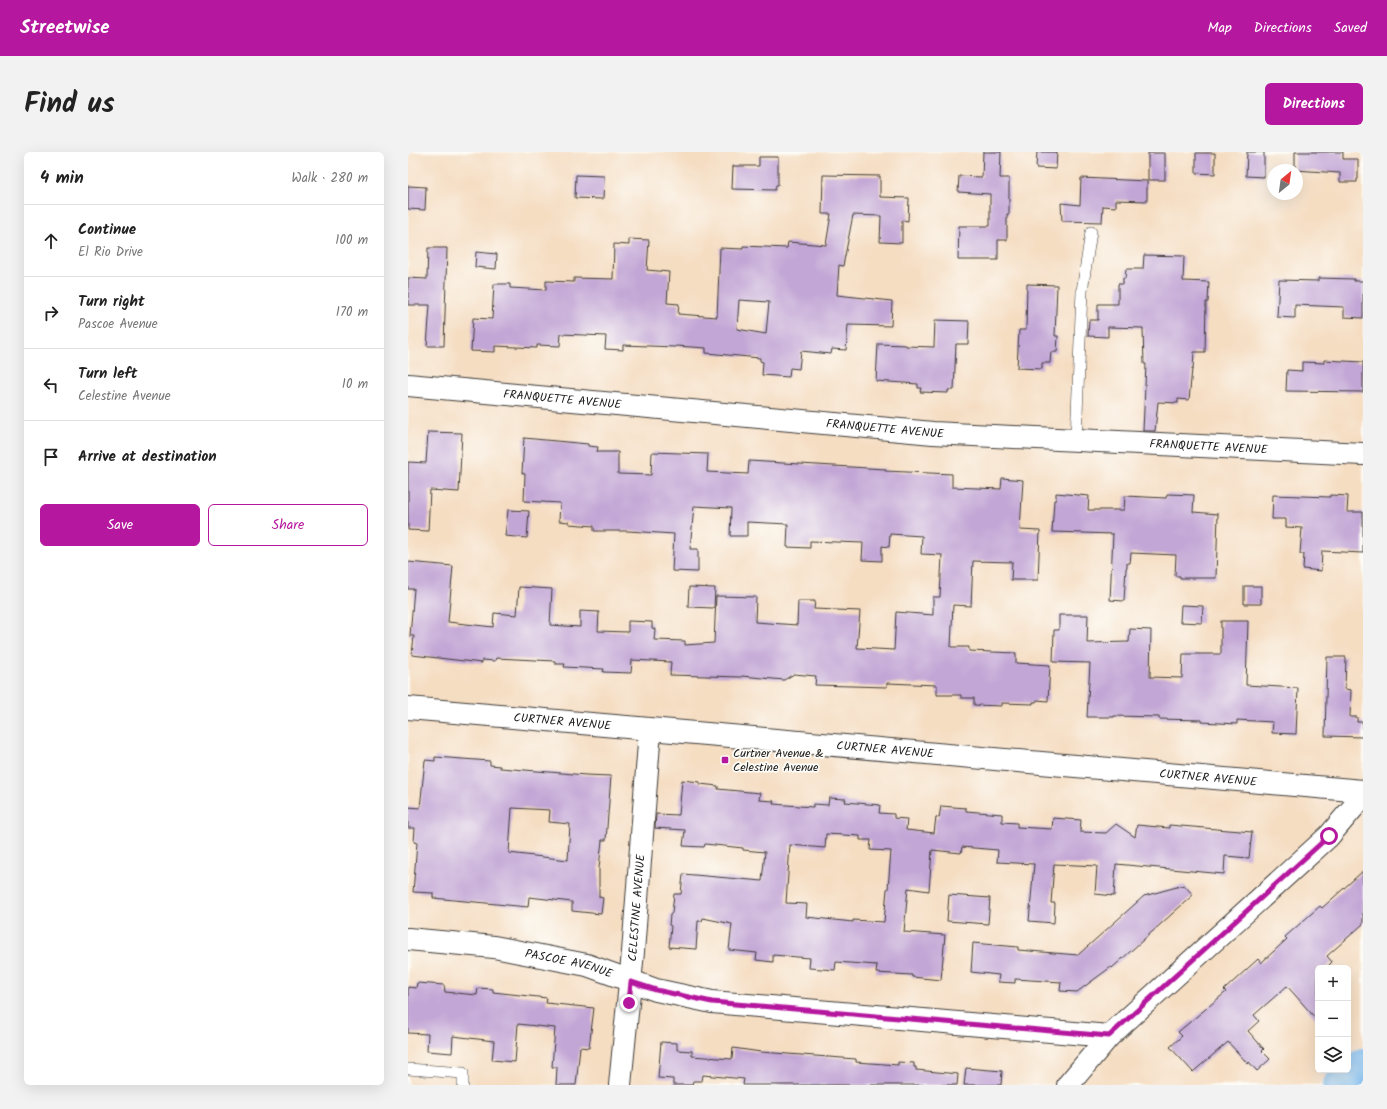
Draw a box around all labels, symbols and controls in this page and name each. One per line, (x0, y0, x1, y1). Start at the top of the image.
text: Streetwise (20, 13, 110, 43)
text: Map (1207, 17, 1232, 39)
text: Directions (1254, 17, 1312, 39)
text: Saved (1334, 17, 1367, 39)
text: Find us (24, 82, 115, 127)
button: Directions (1265, 83, 1363, 125)
north arrow (1267, 164, 1303, 200)
text: 4 min (40, 165, 84, 192)
text: Walk · 280 m (292, 168, 368, 189)
text: Continue (78, 218, 136, 242)
icon: ahead (40, 230, 62, 252)
text: 100 m (335, 230, 368, 251)
text: El Rio Drive (78, 242, 143, 263)
text: Turn right (78, 290, 145, 314)
icon: right (40, 302, 62, 324)
text: 170 m (336, 302, 368, 323)
text: Pascoe Avenue (78, 314, 158, 335)
text: Turn left (78, 362, 138, 386)
icon: left (40, 374, 62, 396)
text: 10 m (342, 374, 368, 395)
street label: FRANQUETTE AVENUE (503, 384, 623, 414)
text: Celestine Avenue (78, 386, 171, 407)
street label: FRANQUETTE AVENUE (825, 414, 945, 443)
street label: FRANQUETTE AVENUE (1149, 434, 1269, 459)
text: Arrive at destination (78, 445, 217, 469)
icon: arrive (40, 446, 62, 468)
button: Save (40, 504, 200, 546)
button: Share (208, 504, 368, 546)
street label: CURTNER AVENUE (513, 708, 613, 735)
street label: CURTNER AVENUE (836, 736, 936, 763)
place label: Curtner Avenue & Celestine Avenue (733, 744, 824, 777)
marker: Curtner Avenue & Celestine Avenue (720, 755, 730, 765)
street label: CURTNER AVENUE (1158, 764, 1259, 791)
route start (1320, 827, 1338, 845)
street label: CELESTINE AVENUE (623, 853, 650, 962)
street label: PASCOE AVENUE (523, 944, 616, 983)
map controls (1315, 965, 1351, 1073)
button: + (1315, 965, 1351, 1001)
route end (620, 994, 638, 1012)
button: − (1315, 1001, 1351, 1037)
button: layers (1315, 1037, 1351, 1073)

